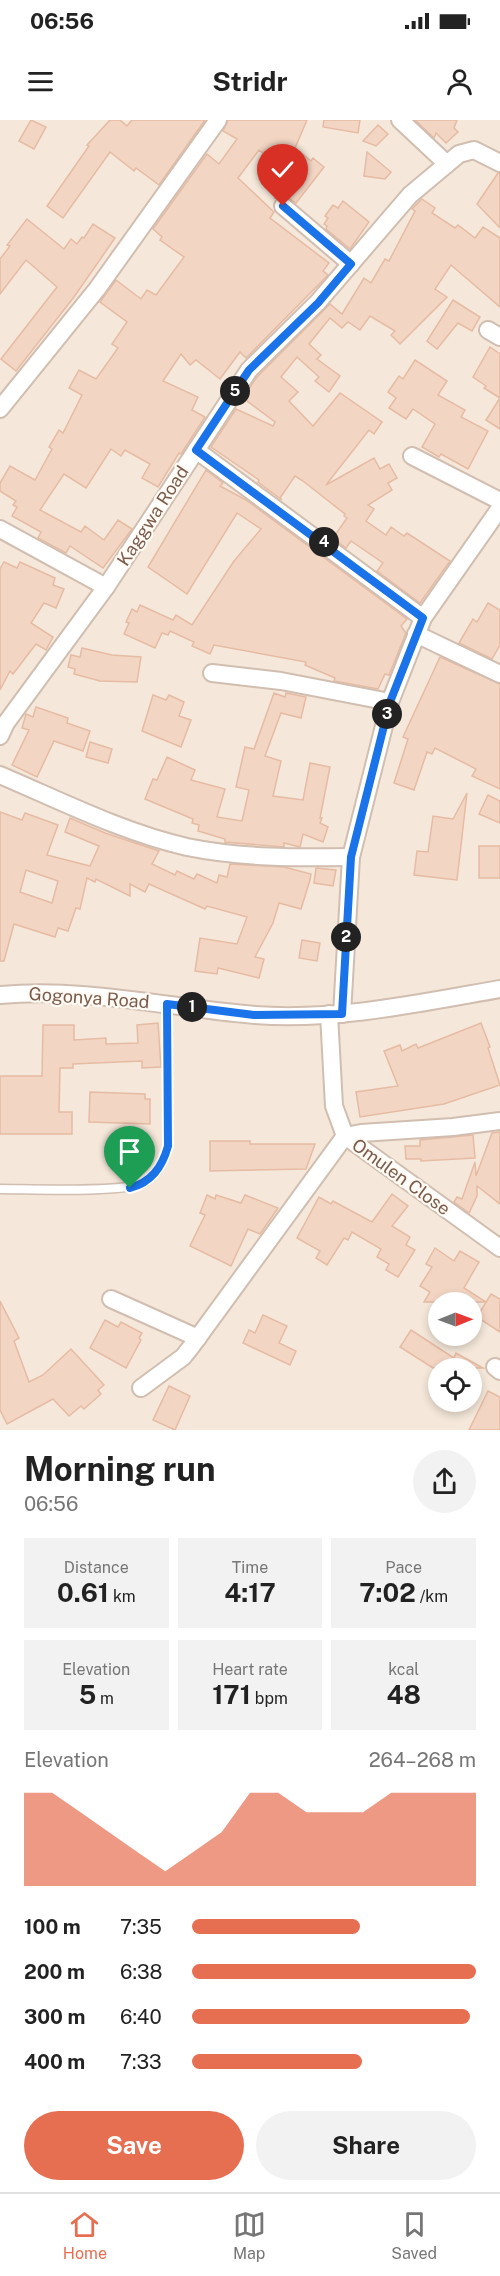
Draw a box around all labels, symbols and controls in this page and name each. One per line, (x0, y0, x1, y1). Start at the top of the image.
text: 06:56 (30, 8, 94, 34)
icon: menu (24, 65, 57, 98)
text: Stridr (212, 65, 288, 97)
icon: person (443, 65, 476, 98)
pin (257, 144, 308, 206)
icon: check (266, 153, 299, 186)
pin: 5 (220, 376, 250, 406)
text: 5 (230, 381, 240, 400)
street label: Kaggwa Road (112, 462, 193, 570)
pin: 4 (309, 527, 339, 557)
text: 4 (319, 532, 329, 551)
pin: 3 (372, 699, 402, 729)
text: 3 (382, 704, 392, 723)
pin: 2 (331, 922, 361, 952)
text: 2 (341, 927, 351, 946)
street label: Gogonya Road (28, 983, 150, 1012)
pin: 1 (177, 992, 207, 1022)
text: 1 (189, 997, 195, 1016)
pin (104, 1126, 155, 1188)
street label: Omulen Close (348, 1134, 454, 1219)
icon: arrive (113, 1135, 146, 1168)
north arrow (428, 1292, 482, 1346)
map controls (428, 1292, 482, 1412)
button: locate (428, 1358, 482, 1412)
text: Morning run (24, 1450, 216, 1488)
button: share (413, 1450, 476, 1513)
text: 06:56 (24, 1492, 78, 1516)
text: Distance (64, 1558, 129, 1577)
text: Time (232, 1558, 268, 1577)
text: Pace (385, 1558, 422, 1577)
text: 0.61 (57, 1577, 109, 1608)
text: 4:17 (224, 1577, 276, 1608)
text: 7:02 (359, 1577, 416, 1608)
text: km (109, 1587, 136, 1606)
text: /km (416, 1587, 448, 1606)
text: Elevation (62, 1660, 130, 1679)
text: Heart rate (212, 1660, 288, 1679)
text: kcal (388, 1660, 419, 1679)
text: 5 (79, 1679, 96, 1710)
text: 171 (212, 1679, 251, 1710)
text: 48 (386, 1679, 421, 1710)
text: m (96, 1689, 114, 1708)
text: bpm (251, 1689, 288, 1708)
text: Elevation (24, 1748, 109, 1772)
text: 264–268 m (369, 1748, 476, 1772)
text: 100 m (24, 1915, 81, 1939)
text: 7:35 (120, 1915, 162, 1939)
text: 200 m (24, 1960, 85, 1984)
text: 6:38 (120, 1960, 162, 1984)
text: 300 m (24, 2005, 85, 2029)
text: 6:40 (120, 2005, 162, 2029)
text: 400 m (24, 2050, 85, 2074)
text: 7:33 (120, 2050, 162, 2074)
button: Save (24, 2111, 244, 2180)
button: Share (256, 2111, 476, 2180)
tab: Home (63, 2208, 107, 2263)
tab: Map (233, 2208, 266, 2263)
tab: Saved (391, 2208, 437, 2263)

